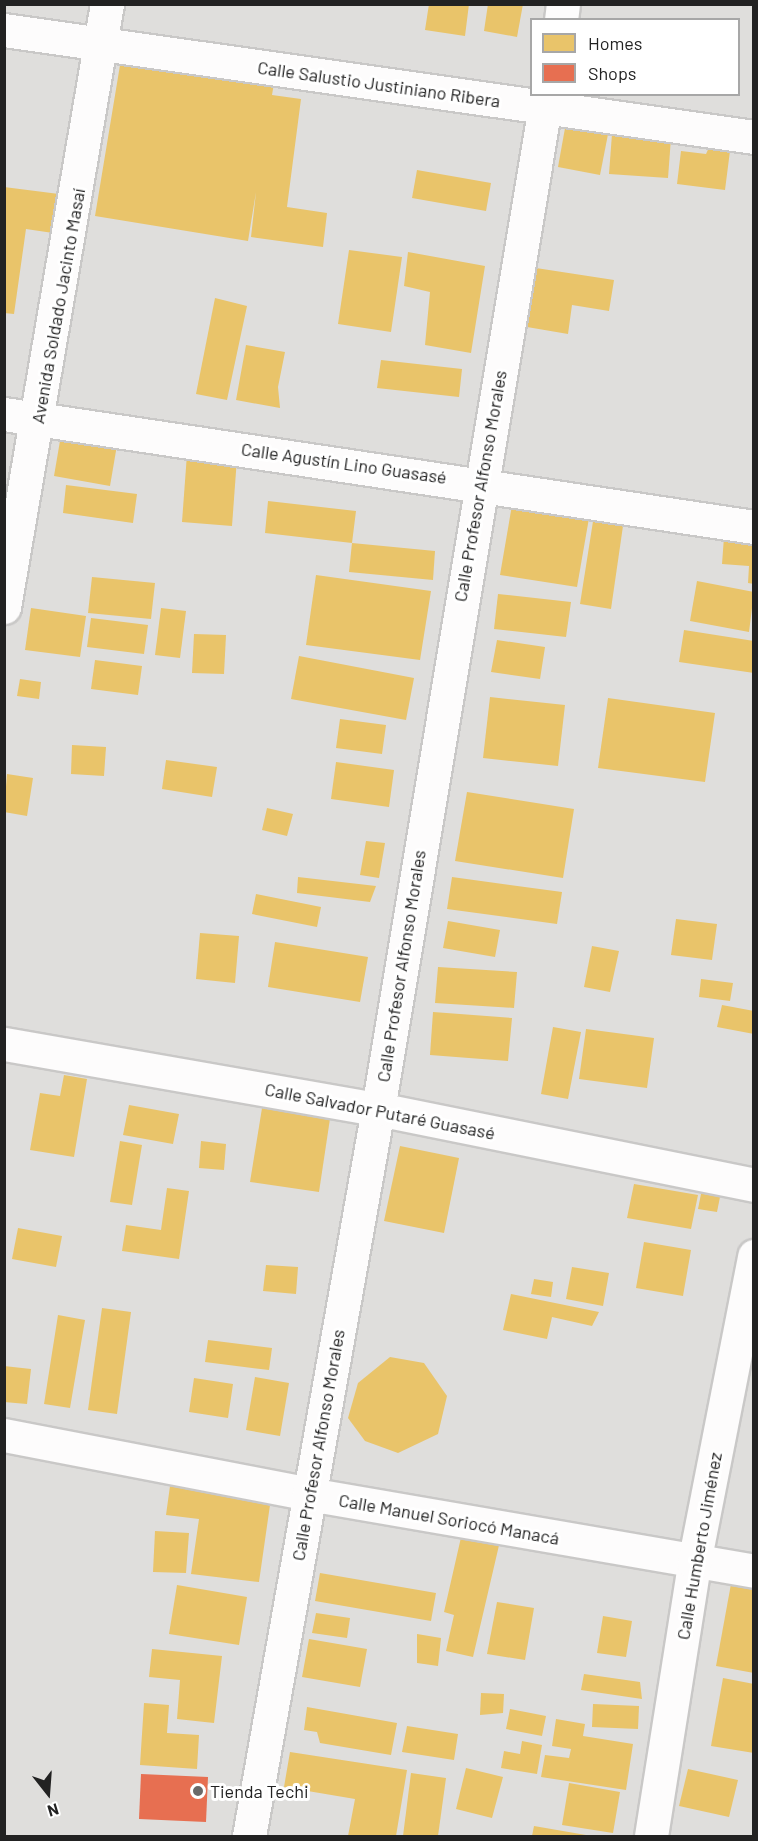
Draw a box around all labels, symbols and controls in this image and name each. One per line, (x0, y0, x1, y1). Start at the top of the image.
legend (530, 18, 740, 96)
text: Homes (588, 32, 642, 54)
street label: Calle Salustio Justiniano Ribera (256, 56, 502, 112)
text: Shops (588, 62, 637, 84)
street label: Avenida Soldado Jacinto Masaí (27, 187, 89, 425)
street label: Calle Profesor Alfonso Morales (449, 369, 511, 603)
street label: Calle Agustín Lino Guasasé (240, 438, 448, 488)
street label: Calle Profesor Alfonso Morales (372, 848, 430, 1084)
street label: Calle Salvador Putaré Guasasé (263, 1078, 497, 1144)
street label: Calle Profesor Alfonso Morales (287, 1328, 349, 1562)
street label: Calle Humberto Jiménez (672, 1451, 726, 1641)
street label: Calle Manuel Soriocó Manacá (337, 1489, 561, 1549)
north arrow (18, 1763, 78, 1823)
place label: Tienda Techi (210, 1780, 309, 1802)
marker: Tienda Techi (191, 1784, 205, 1798)
text: N (46, 1800, 61, 1821)

